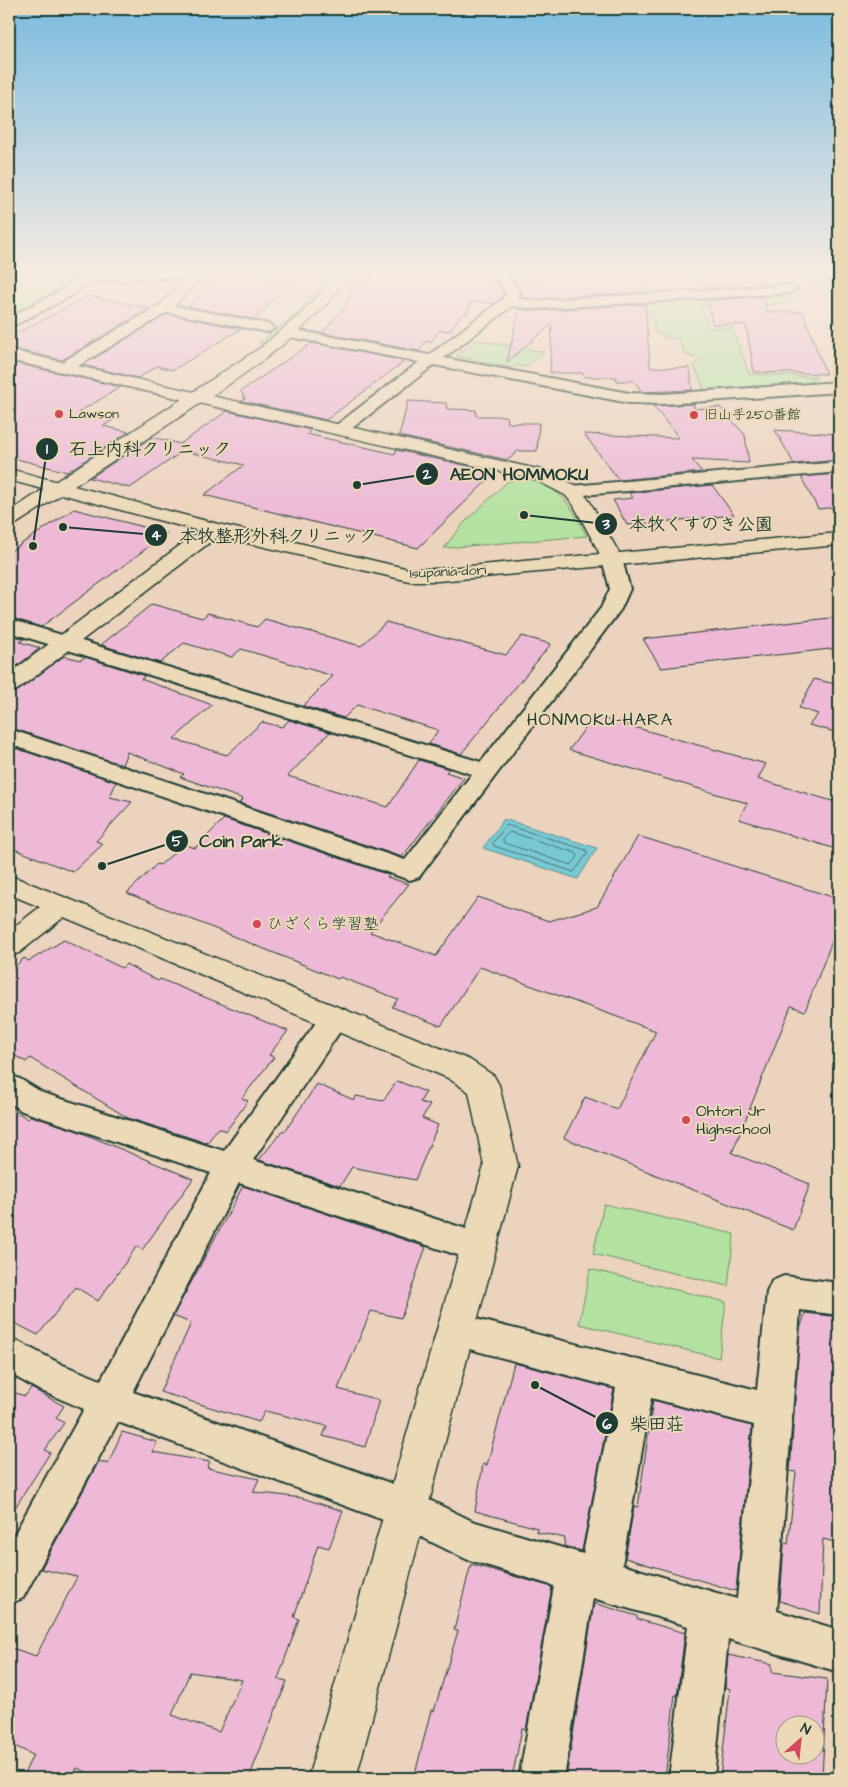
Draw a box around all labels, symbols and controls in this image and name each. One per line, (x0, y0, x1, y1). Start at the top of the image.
place label: Lawson (69, 404, 119, 424)
place label: 旧山手250番館 (704, 405, 801, 425)
marker: Lawson (53, 408, 65, 420)
marker: 旧山手250番館 (688, 409, 700, 421)
callout: 石上内科クリニック (34, 432, 241, 465)
text: 石上内科クリニック (69, 437, 231, 462)
text: 1 (46, 439, 48, 460)
callout: AEON HOMMOKU (415, 457, 598, 490)
text: AEON HOMMOKU (450, 462, 588, 487)
text: 2 (422, 464, 432, 485)
callout: 本牧くすのき公園 (594, 507, 783, 540)
text: 本牧くすのき公園 (629, 512, 773, 537)
text: 3 (601, 514, 610, 535)
callout: 本牧整形外科クリニック (144, 519, 387, 552)
text: 本牧整形外科クリニック (179, 524, 377, 549)
text: 4 (151, 525, 162, 546)
street label: Isupania-dori (409, 560, 487, 584)
district label: HONMOKU-HARA (527, 707, 673, 732)
callout: Coin Park (164, 824, 293, 857)
text: Coin Park (199, 829, 284, 854)
text: 5 (172, 831, 183, 852)
place label: ひざくら学習塾 (267, 913, 379, 935)
marker: ひざくら学習塾 (251, 918, 263, 930)
place label: Ohtori Jr Highschool (696, 1100, 771, 1141)
marker: Ohtori Jr Highschool (680, 1114, 692, 1126)
callout: 柴田荘 (595, 1407, 694, 1440)
text: 柴田荘 (630, 1412, 684, 1437)
text: 6 (602, 1414, 612, 1435)
north arrow (776, 1714, 826, 1764)
text: N (797, 1718, 814, 1740)

